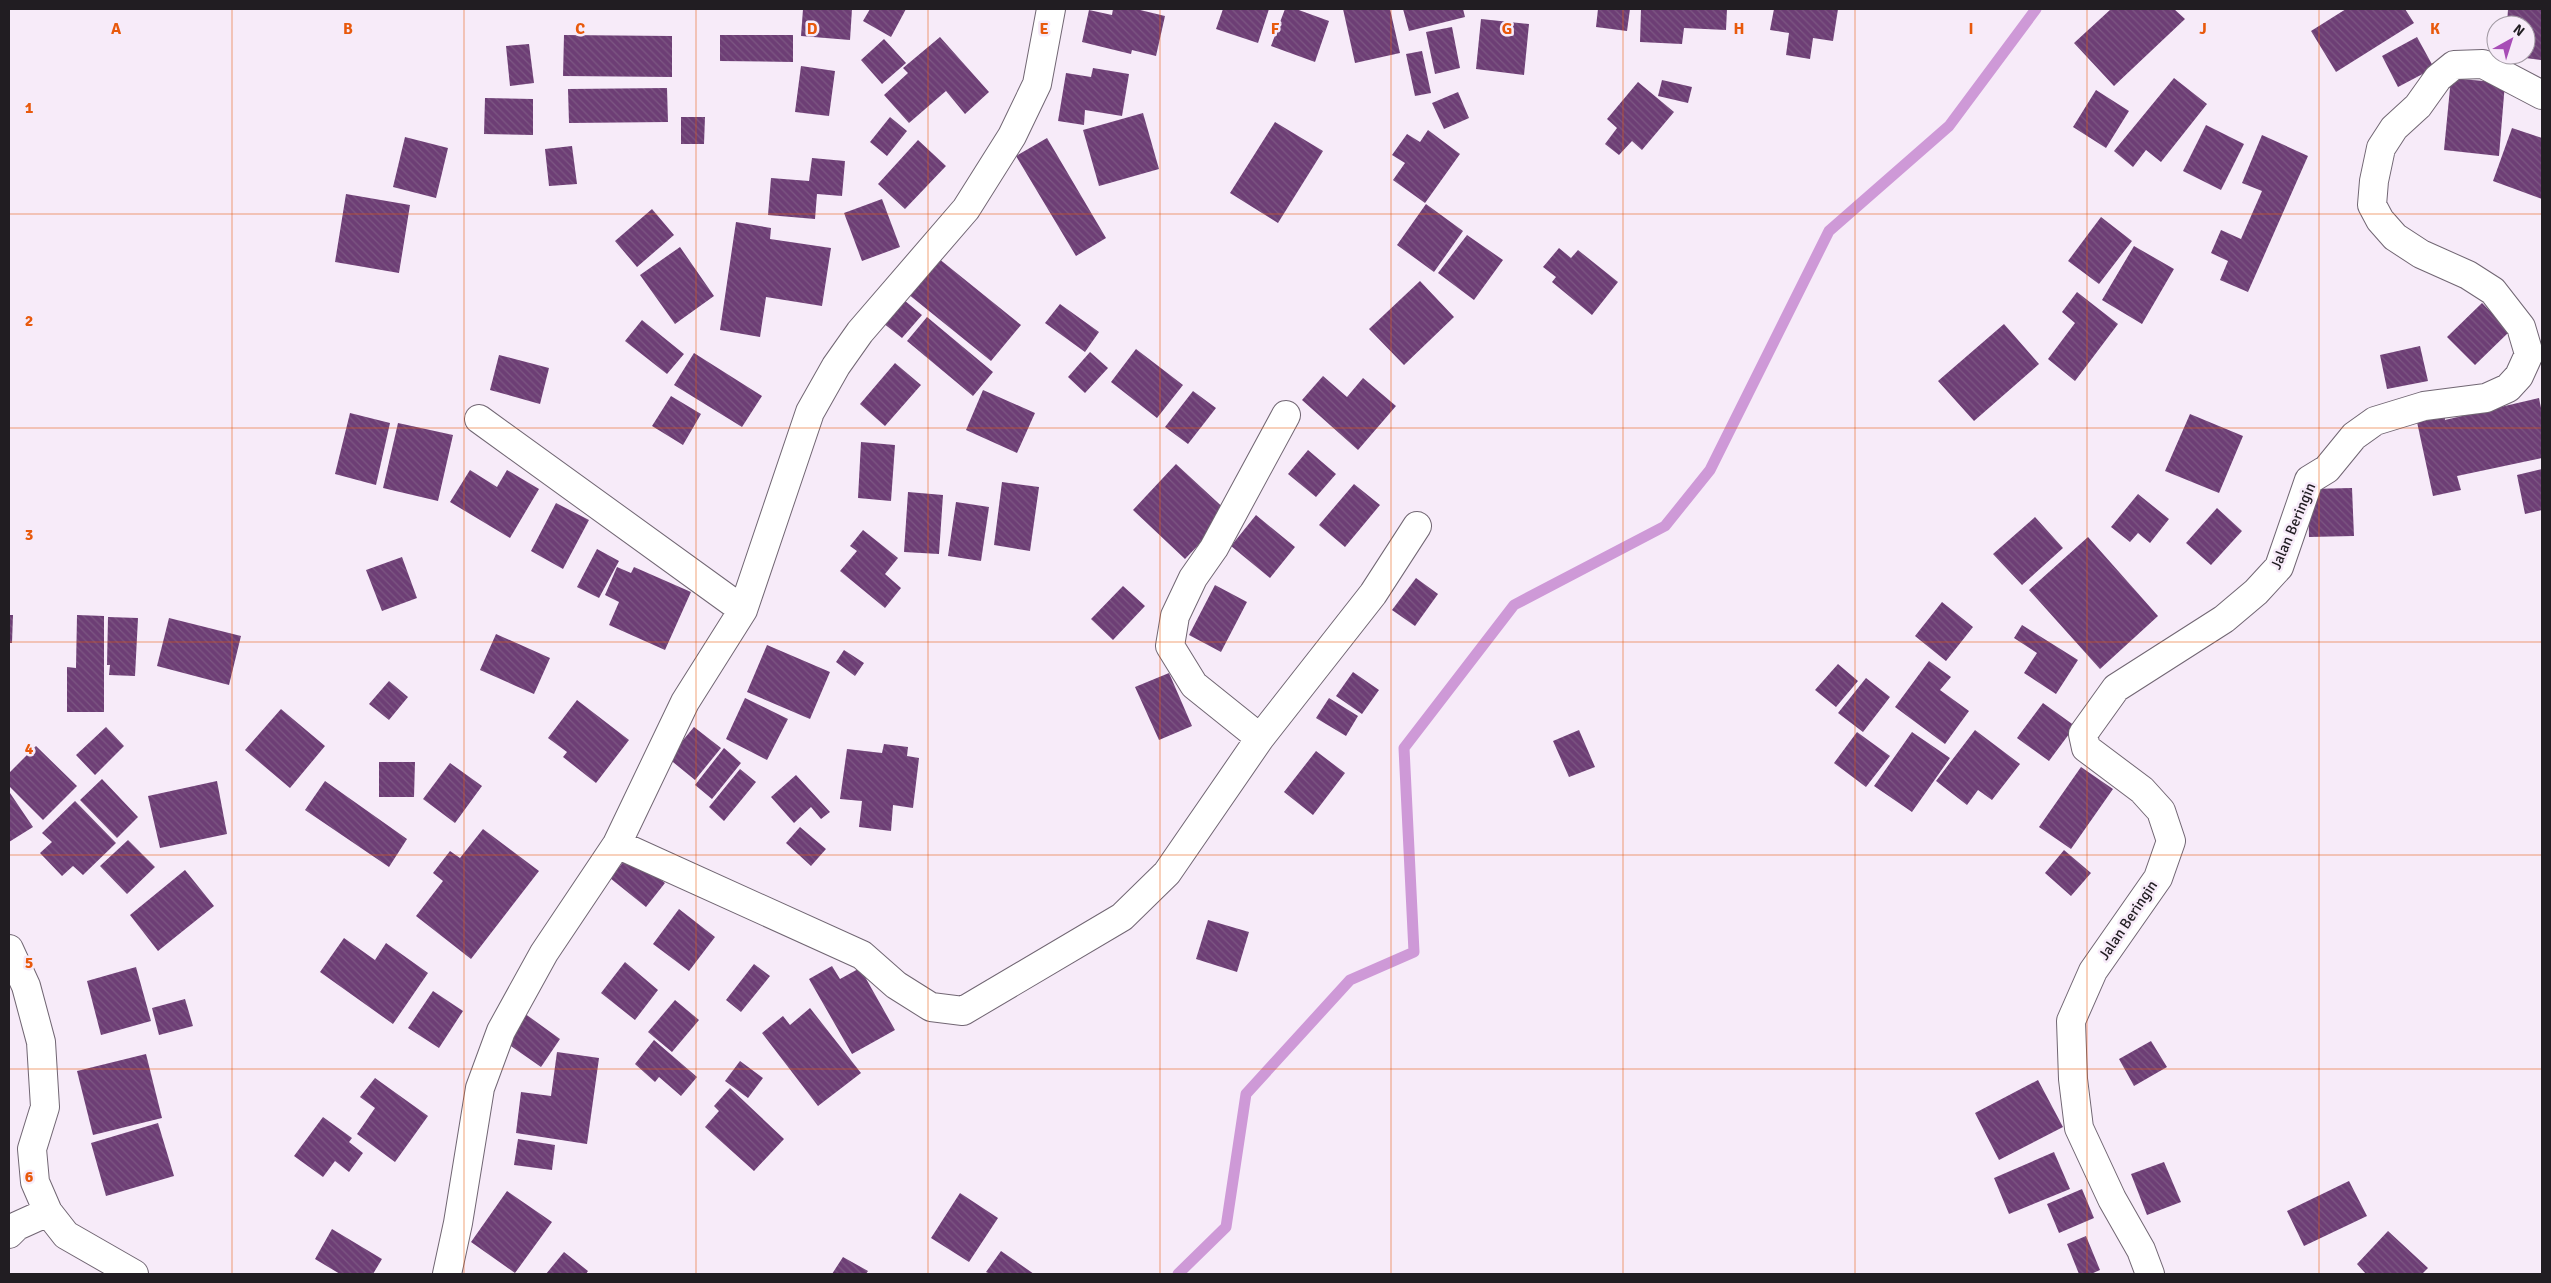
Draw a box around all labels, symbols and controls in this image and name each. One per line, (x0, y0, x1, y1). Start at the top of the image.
north arrow (2486, 15, 2536, 65)
text: A (111, 19, 122, 39)
text: B (343, 19, 353, 39)
text: C (575, 19, 585, 39)
text: D (807, 19, 818, 39)
text: E (1039, 19, 1049, 39)
text: F (1271, 19, 1280, 39)
text: G (1502, 19, 1512, 39)
text: H (1734, 19, 1744, 39)
text: I (1968, 19, 1974, 39)
text: J (2199, 19, 2207, 39)
text: K (2430, 19, 2440, 39)
text: N (2510, 21, 2528, 40)
text: 1 (25, 98, 34, 118)
text: 2 (25, 311, 33, 331)
street label: Jalan Beringin (2267, 480, 2319, 572)
text: 3 (25, 525, 33, 545)
text: 4 (25, 739, 34, 759)
street label: Jalan Beringin (2095, 877, 2161, 963)
text: 5 (25, 953, 33, 973)
text: 6 (25, 1167, 34, 1187)

